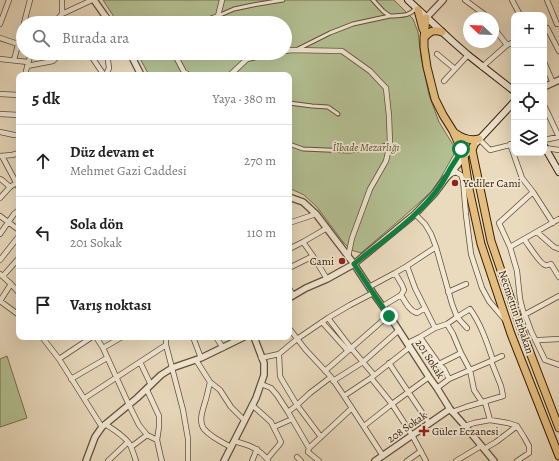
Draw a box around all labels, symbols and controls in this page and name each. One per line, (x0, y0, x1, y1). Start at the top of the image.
north arrow (463, 12, 499, 48)
map controls (511, 12, 547, 156)
button: + (511, 12, 547, 48)
search box (16, 16, 292, 60)
icon: search (30, 27, 52, 49)
text: Burada ara (62, 28, 129, 48)
button: − (511, 48, 547, 84)
button: locate (511, 84, 547, 120)
text: 5 dk (32, 87, 60, 110)
text: Yaya · 380 m (213, 90, 276, 107)
button: layers (511, 120, 547, 156)
park label: İlbade Mezarlığı (333, 140, 400, 155)
route start (452, 140, 470, 158)
text: Düz devam et (70, 142, 154, 162)
icon: ahead (32, 150, 54, 172)
text: 270 m (244, 152, 276, 169)
text: Mehmet Gazi Caddesi (70, 162, 187, 179)
place label: Yediler Cami (462, 176, 521, 191)
marker: Yediler Cami (450, 178, 460, 188)
text: Sola dön (70, 214, 123, 234)
icon: left (32, 222, 54, 244)
text: 110 m (247, 224, 276, 241)
text: 201 Sokak (70, 234, 122, 251)
place label: Cami (310, 254, 334, 269)
marker: Cami (337, 256, 347, 266)
street label: Necmettin Erbakan (495, 268, 537, 356)
icon: arrive (32, 294, 54, 316)
text: Varış noktası (70, 295, 151, 315)
route end (380, 307, 398, 325)
street label: 201 Sokak (412, 336, 449, 382)
street label: 208 Sokak (384, 407, 430, 446)
place label: Güler Eczanesi (432, 424, 499, 439)
marker: Güler Eczanesi (419, 426, 429, 436)

